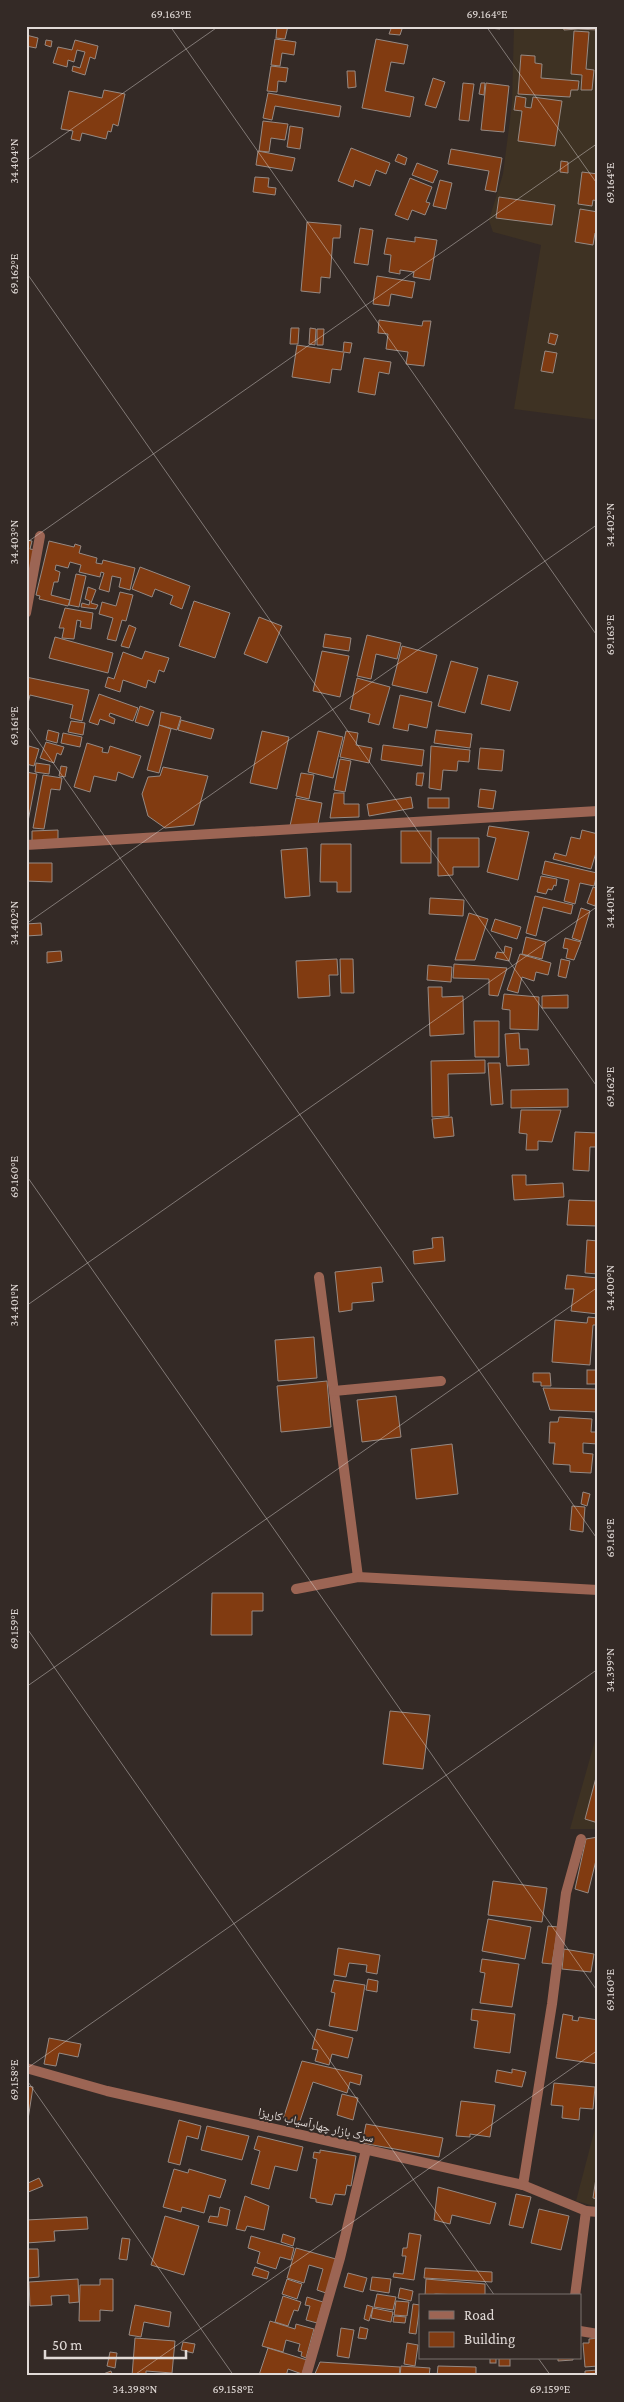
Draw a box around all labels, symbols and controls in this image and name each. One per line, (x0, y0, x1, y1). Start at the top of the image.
text: 69.163°E (151, 7, 192, 21)
text: 69.164°E (466, 7, 508, 21)
text: 34.404°N (7, 138, 21, 184)
text: 69.164°E (603, 162, 617, 204)
text: 69.162°E (7, 253, 21, 294)
text: 34.402°N (603, 503, 617, 547)
text: 34.403°N (7, 520, 21, 564)
text: 69.163°E (603, 614, 617, 655)
text: 69.161°E (7, 706, 21, 745)
text: 34.401°N (603, 885, 617, 929)
text: 34.402°N (7, 901, 21, 945)
text: 69.162°E (603, 1066, 617, 1107)
text: 69.160°E (7, 1156, 21, 1198)
text: 34.400°N (603, 1265, 617, 1311)
text: 34.401°N (7, 1283, 21, 1327)
text: 69.161°E (603, 1518, 617, 1557)
text: 69.159°E (7, 1608, 21, 1649)
text: 34.399°N (603, 1648, 617, 1692)
text: 69.160°E (603, 1969, 617, 2011)
text: 69.158°E (7, 2059, 21, 2101)
street label: سرک بازار چهارآسیاب کاریزا (257, 2105, 375, 2146)
legend (419, 2294, 582, 2360)
text: Road (464, 2307, 495, 2323)
scale bar (45, 2327, 186, 2359)
text: Building (464, 2331, 515, 2348)
text: 50 m (52, 2337, 82, 2353)
text: 34.398°N (113, 2382, 157, 2396)
text: 69.158°E (212, 2382, 254, 2396)
text: 69.159°E (530, 2382, 571, 2396)

